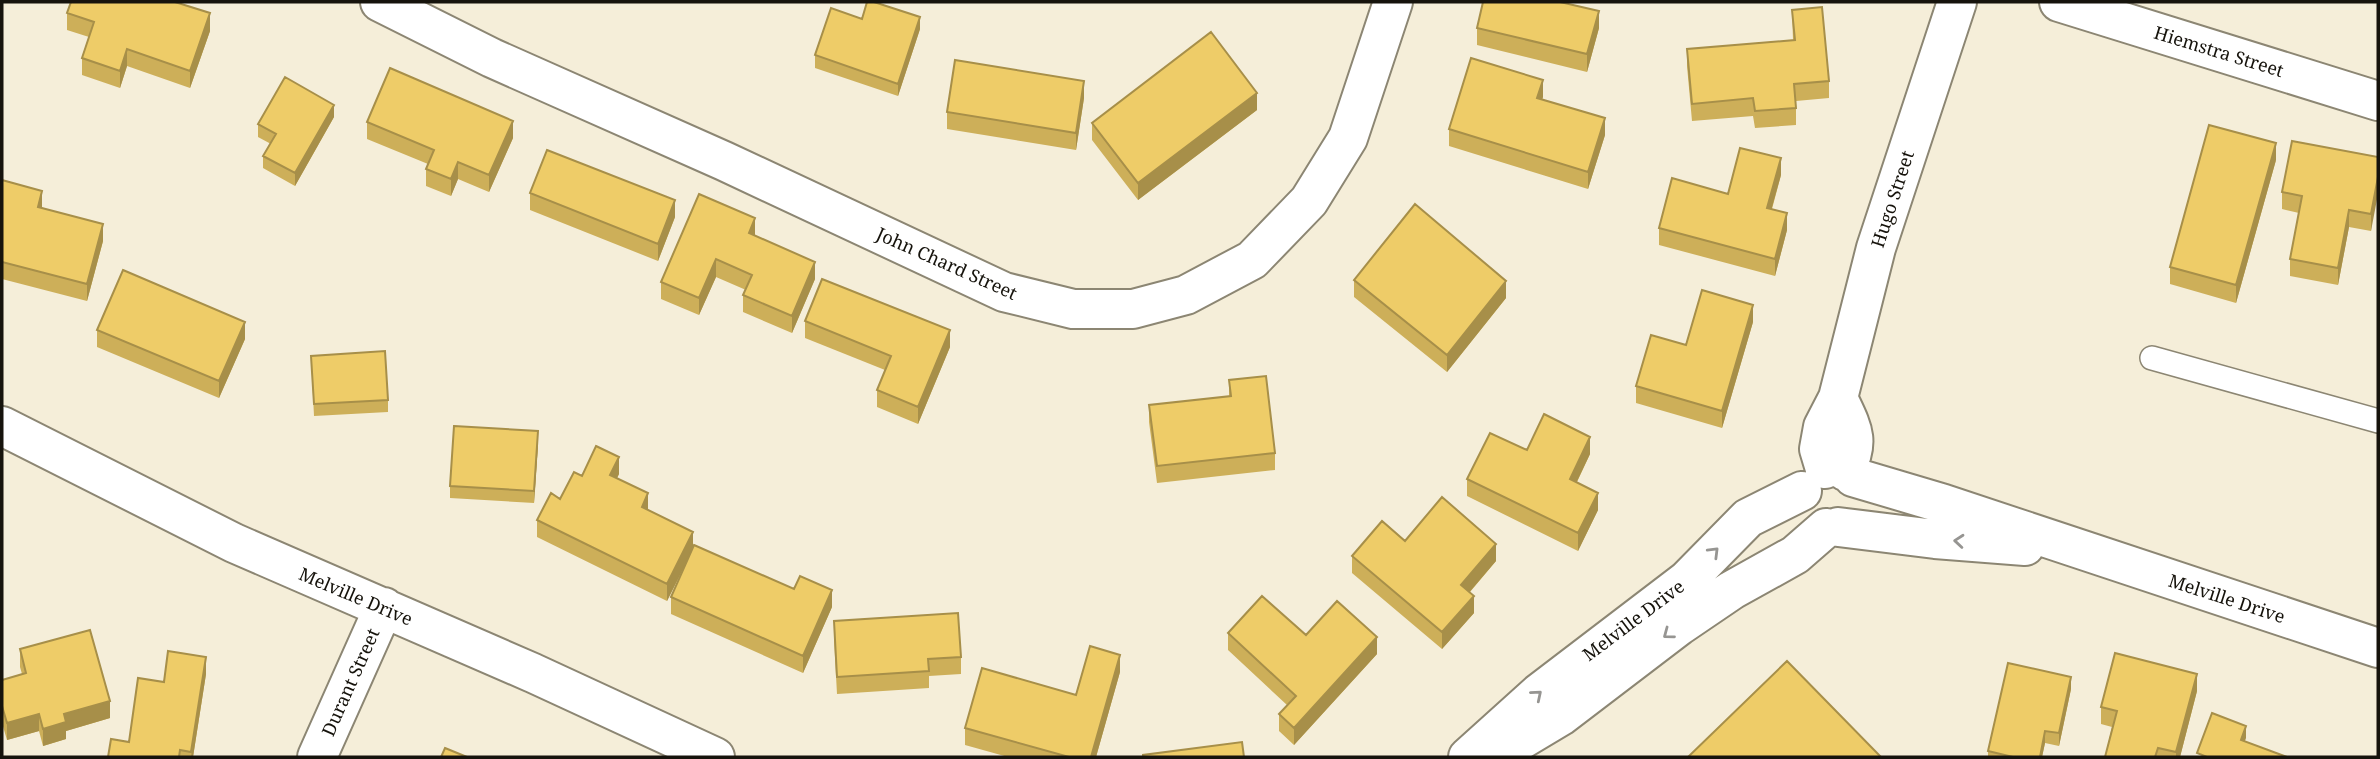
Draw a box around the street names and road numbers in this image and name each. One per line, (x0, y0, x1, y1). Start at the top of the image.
street label: Hiemstra Street (2151, 20, 2287, 82)
street label: Hugo Street (1865, 147, 1919, 251)
street label: John Chard Street (872, 221, 1021, 305)
street label: Melville Drive (296, 561, 416, 631)
street label: Melville Drive (2166, 568, 2288, 628)
street label: Melville Drive (1577, 574, 1689, 666)
street label: Durant Street (316, 624, 384, 740)

